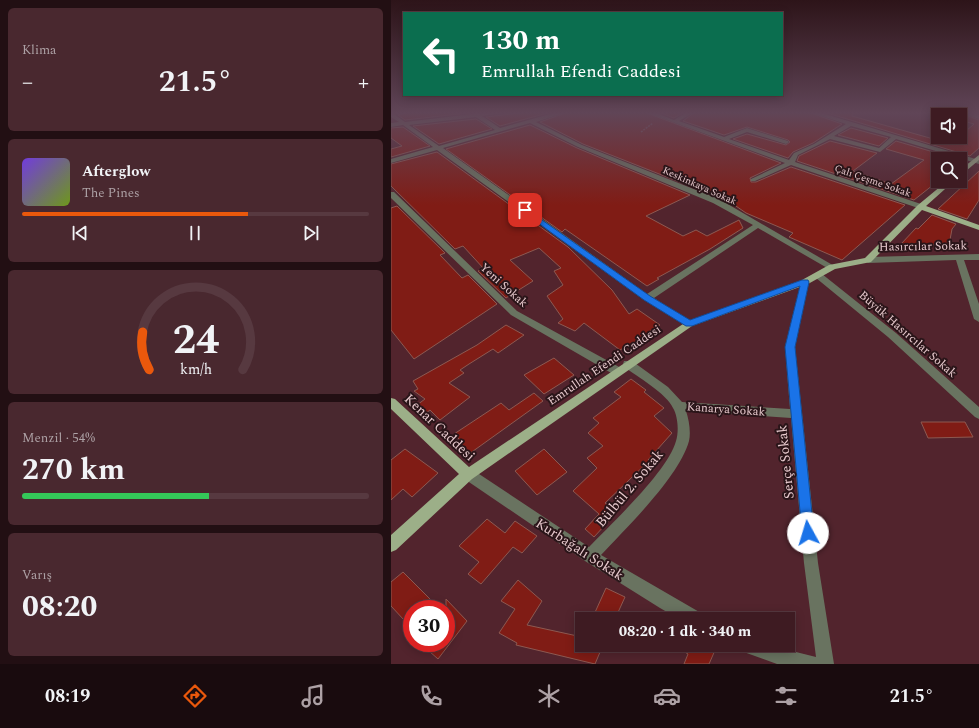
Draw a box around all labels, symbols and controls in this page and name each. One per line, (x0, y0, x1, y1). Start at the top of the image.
text: 130 m (481, 19, 560, 62)
icon: left (415, 28, 467, 80)
text: Klima (22, 40, 56, 60)
text: Emrullah Efendi Caddesi (481, 58, 681, 85)
text: 21.5° (159, 59, 232, 105)
text: − (22, 66, 33, 99)
text: + (358, 66, 369, 99)
map controls (931, 108, 967, 188)
button: sound (931, 108, 967, 144)
button: search (931, 152, 967, 188)
text: Afterglow (82, 160, 150, 183)
street label: Çalı Çeşme Sokak (832, 160, 913, 202)
street label: Keskinkaya Sokak (660, 162, 740, 210)
text: The Pines (82, 183, 140, 203)
pin (508, 193, 542, 227)
icon: arrive (514, 199, 536, 221)
icon: previous (69, 222, 91, 244)
icon: pause (184, 222, 206, 244)
icon: next (300, 222, 322, 244)
street label: Hasırcılar Sokak (879, 236, 968, 257)
street label: Yeni Sokak (475, 258, 532, 312)
street label: Büyük Hasırcılar Sokak (854, 286, 961, 383)
text: 24 (172, 309, 219, 372)
street label: Emrullah Efendi Caddesi (544, 320, 665, 411)
text: km/h (179, 359, 212, 381)
street label: Kenar Caddesi (399, 389, 480, 466)
street label: Kanarya Sokak (686, 397, 766, 422)
street label: Serçe Sokak (771, 424, 800, 500)
text: Menzil · 54% (22, 428, 95, 448)
street label: Bülbül 2. Sokak (590, 445, 668, 532)
text: 270 km (22, 447, 125, 493)
position arrow (787, 512, 829, 554)
street label: Kurbağalı Sokak (531, 513, 628, 586)
text: Varış (22, 565, 52, 585)
text: 08:20 (22, 584, 97, 630)
speed limit sign: 30 (403, 600, 455, 652)
text: 08:20 · 1 dk · 340 m (619, 620, 751, 643)
icon: directions (181, 682, 209, 710)
icon: music (299, 682, 327, 710)
icon: phone (417, 682, 445, 710)
icon: climate (535, 682, 563, 710)
icon: car (653, 682, 681, 710)
icon: filters (772, 682, 800, 710)
text: 08:19 (45, 683, 90, 710)
text: 21.5° (890, 683, 934, 710)

